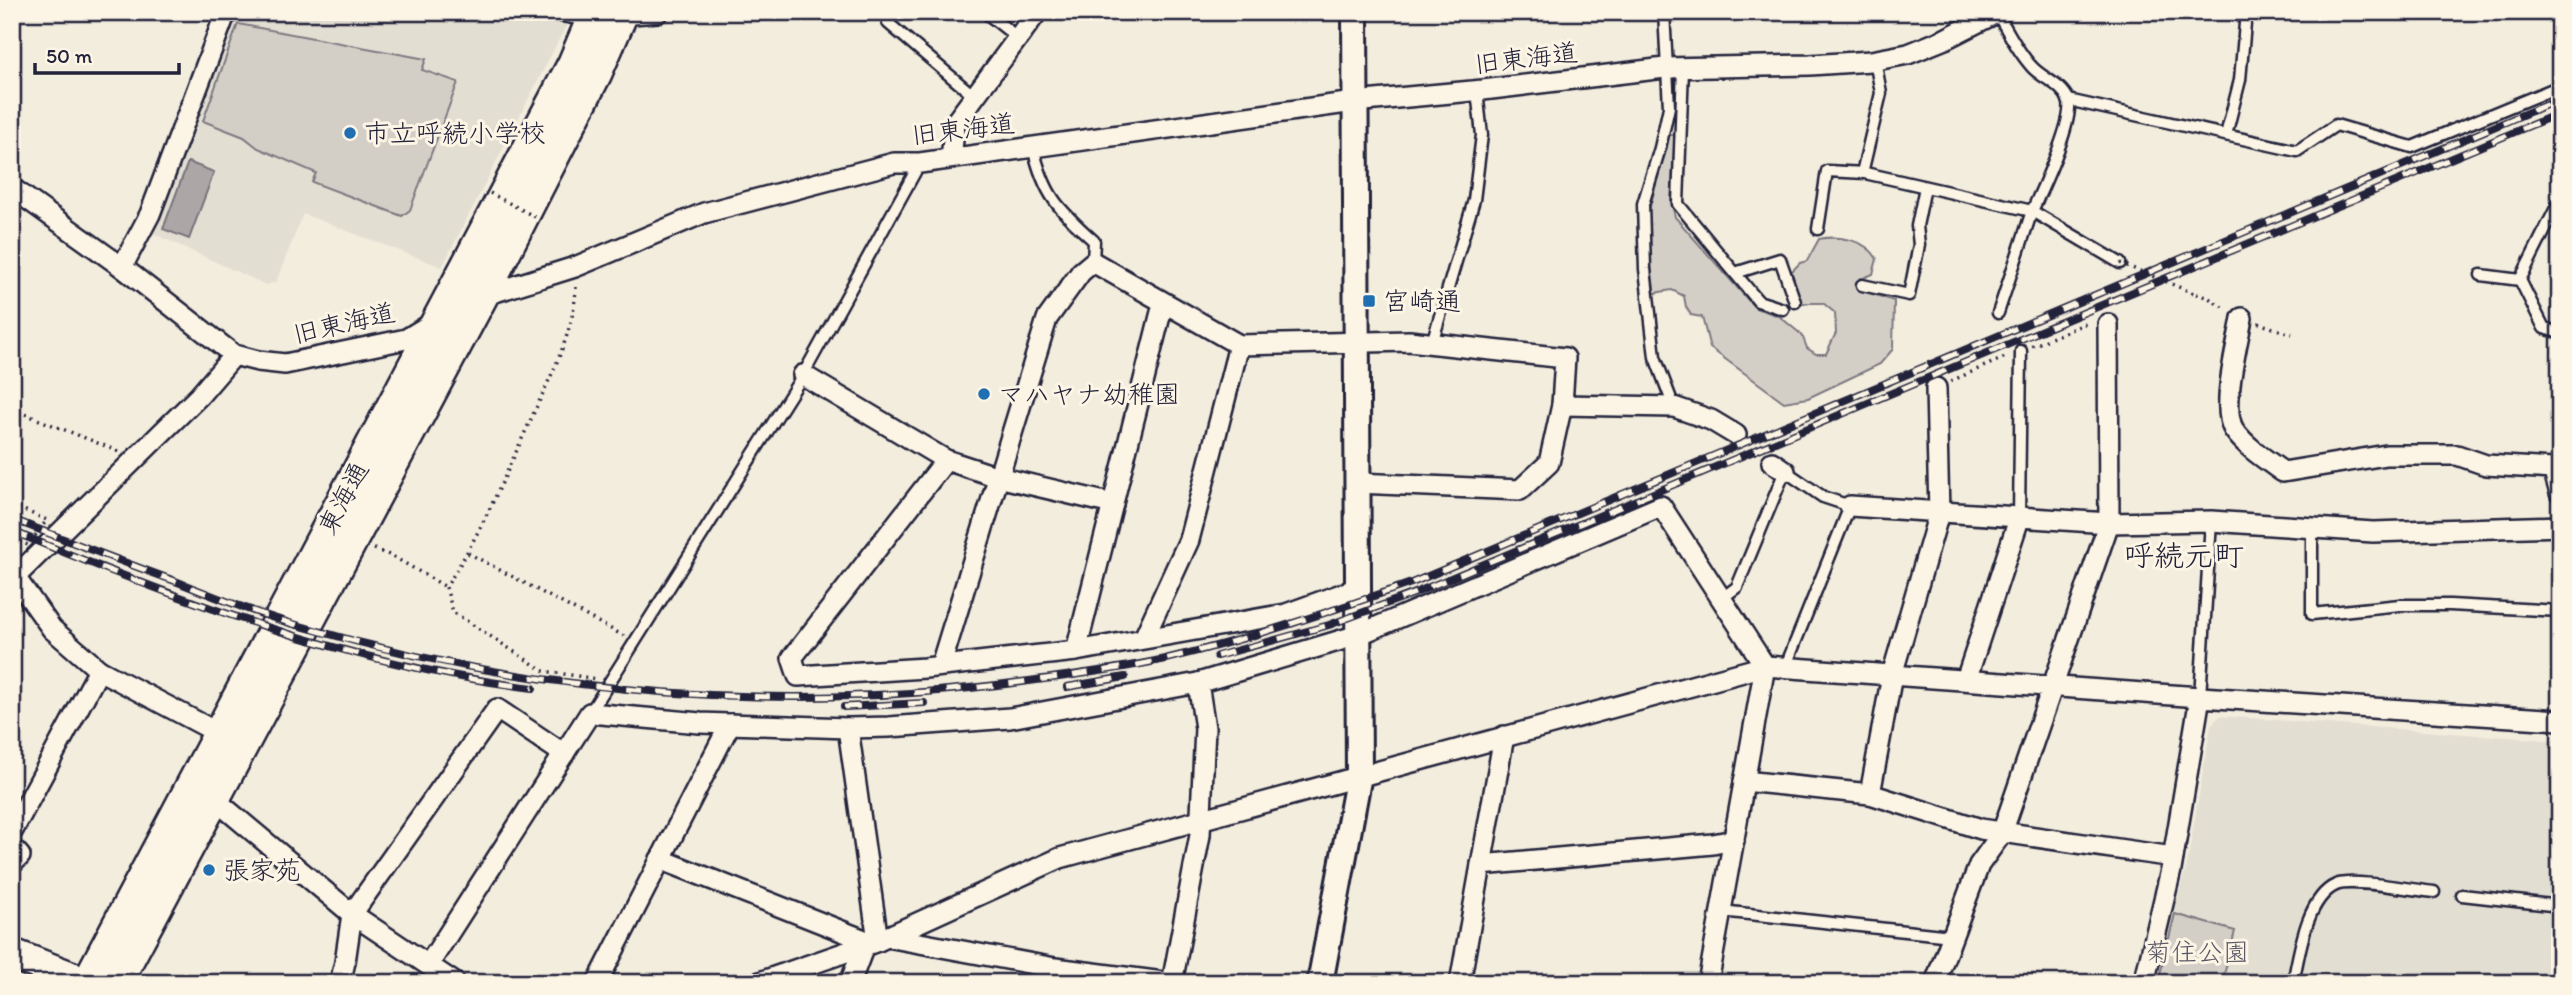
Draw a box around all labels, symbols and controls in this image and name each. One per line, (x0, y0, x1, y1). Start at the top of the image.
scale bar (35, 32, 178, 76)
street label: 旧東海道 (1472, 36, 1580, 80)
text: 50 m (46, 43, 93, 68)
street label: 旧東海道 (909, 107, 1017, 151)
place label: 市立呼続小学校 (364, 117, 546, 149)
marker: 市立呼続小学校 (342, 125, 358, 141)
place label: 宮崎通 (1383, 285, 1461, 317)
marker: 宮崎通 (1361, 293, 1377, 309)
street label: 旧東海道 (290, 296, 398, 350)
place label: マハヤナ幼稚園 (998, 378, 1180, 410)
marker: マハヤナ幼稚園 (976, 386, 992, 402)
street label: 東海通 (311, 456, 375, 540)
district label: 呼続元町 (2124, 537, 2244, 574)
place label: 張家苑 (223, 854, 301, 886)
marker: 張家苑 (201, 862, 217, 878)
park label: 菊住公園 (2145, 936, 2249, 968)

